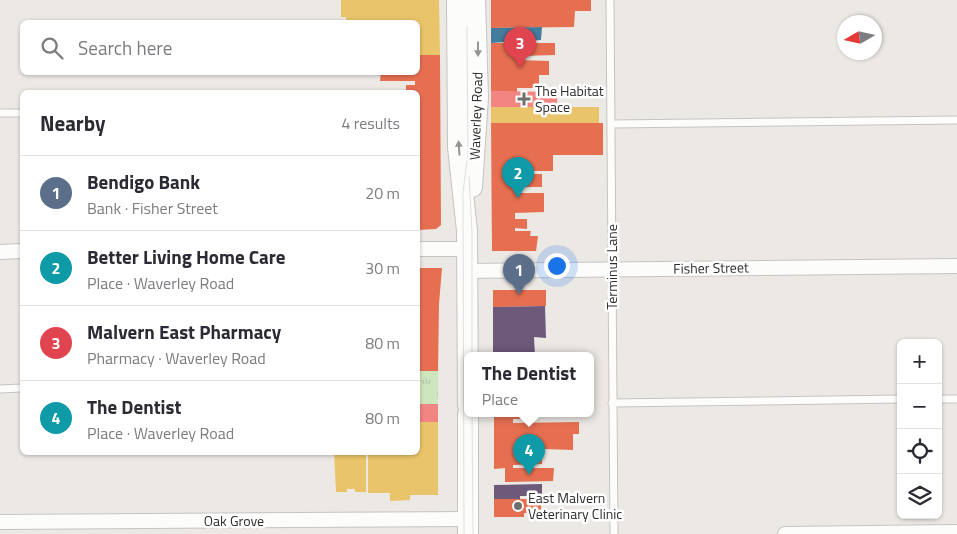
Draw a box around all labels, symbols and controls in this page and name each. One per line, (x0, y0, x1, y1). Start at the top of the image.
north arrow (837, 15, 882, 60)
search box (20, 20, 420, 75)
pin: 3 (504, 27, 536, 68)
text: Search here (78, 33, 172, 62)
icon: search (38, 34, 66, 62)
one-way arrow (474, 41, 482, 57)
street label: Waverley Road (463, 72, 488, 160)
place label: The Habitat Space (535, 80, 604, 117)
marker: The Habitat Space (517, 92, 531, 106)
text: Nearby (40, 107, 105, 139)
text: 4 results (341, 111, 400, 135)
one-way arrow (454, 139, 462, 155)
pin: 2 (502, 157, 534, 198)
text: Bendigo Bank (87, 167, 200, 196)
text: 1 (52, 181, 60, 205)
text: 20 m (365, 181, 400, 205)
text: Bank · Fisher Street (87, 196, 218, 220)
street label: Terminus Lane (601, 224, 622, 310)
text: Better Living Home Care (87, 242, 286, 271)
your location (544, 253, 570, 279)
pin: 1 (503, 254, 535, 295)
text: 2 (52, 256, 60, 280)
text: 30 m (365, 256, 400, 280)
street label: Fisher Street (673, 256, 749, 279)
text: Place · Waverley Road (87, 271, 234, 295)
text: Malvern East Pharmacy (87, 317, 281, 346)
text: 3 (52, 331, 60, 355)
text: 80 m (365, 331, 400, 355)
map controls (897, 339, 942, 519)
button: + (897, 339, 942, 384)
text: Pharmacy · Waverley Road (87, 346, 266, 370)
popup (464, 352, 594, 417)
text: The Dentist (482, 358, 576, 387)
button: − (897, 384, 942, 429)
text: Place (482, 387, 518, 411)
text: The Dentist (87, 392, 181, 421)
text: 4 (52, 406, 60, 430)
text: 80 m (365, 406, 400, 430)
text: Place · Waverley Road (87, 421, 234, 445)
button: locate (897, 429, 942, 474)
pin: 4 (513, 434, 545, 475)
button: layers (897, 474, 942, 519)
place label: East Malvern Veterinary Clinic (528, 487, 622, 524)
marker: East Malvern Veterinary Clinic (512, 500, 524, 512)
street label: Oak Grove (204, 510, 264, 531)

